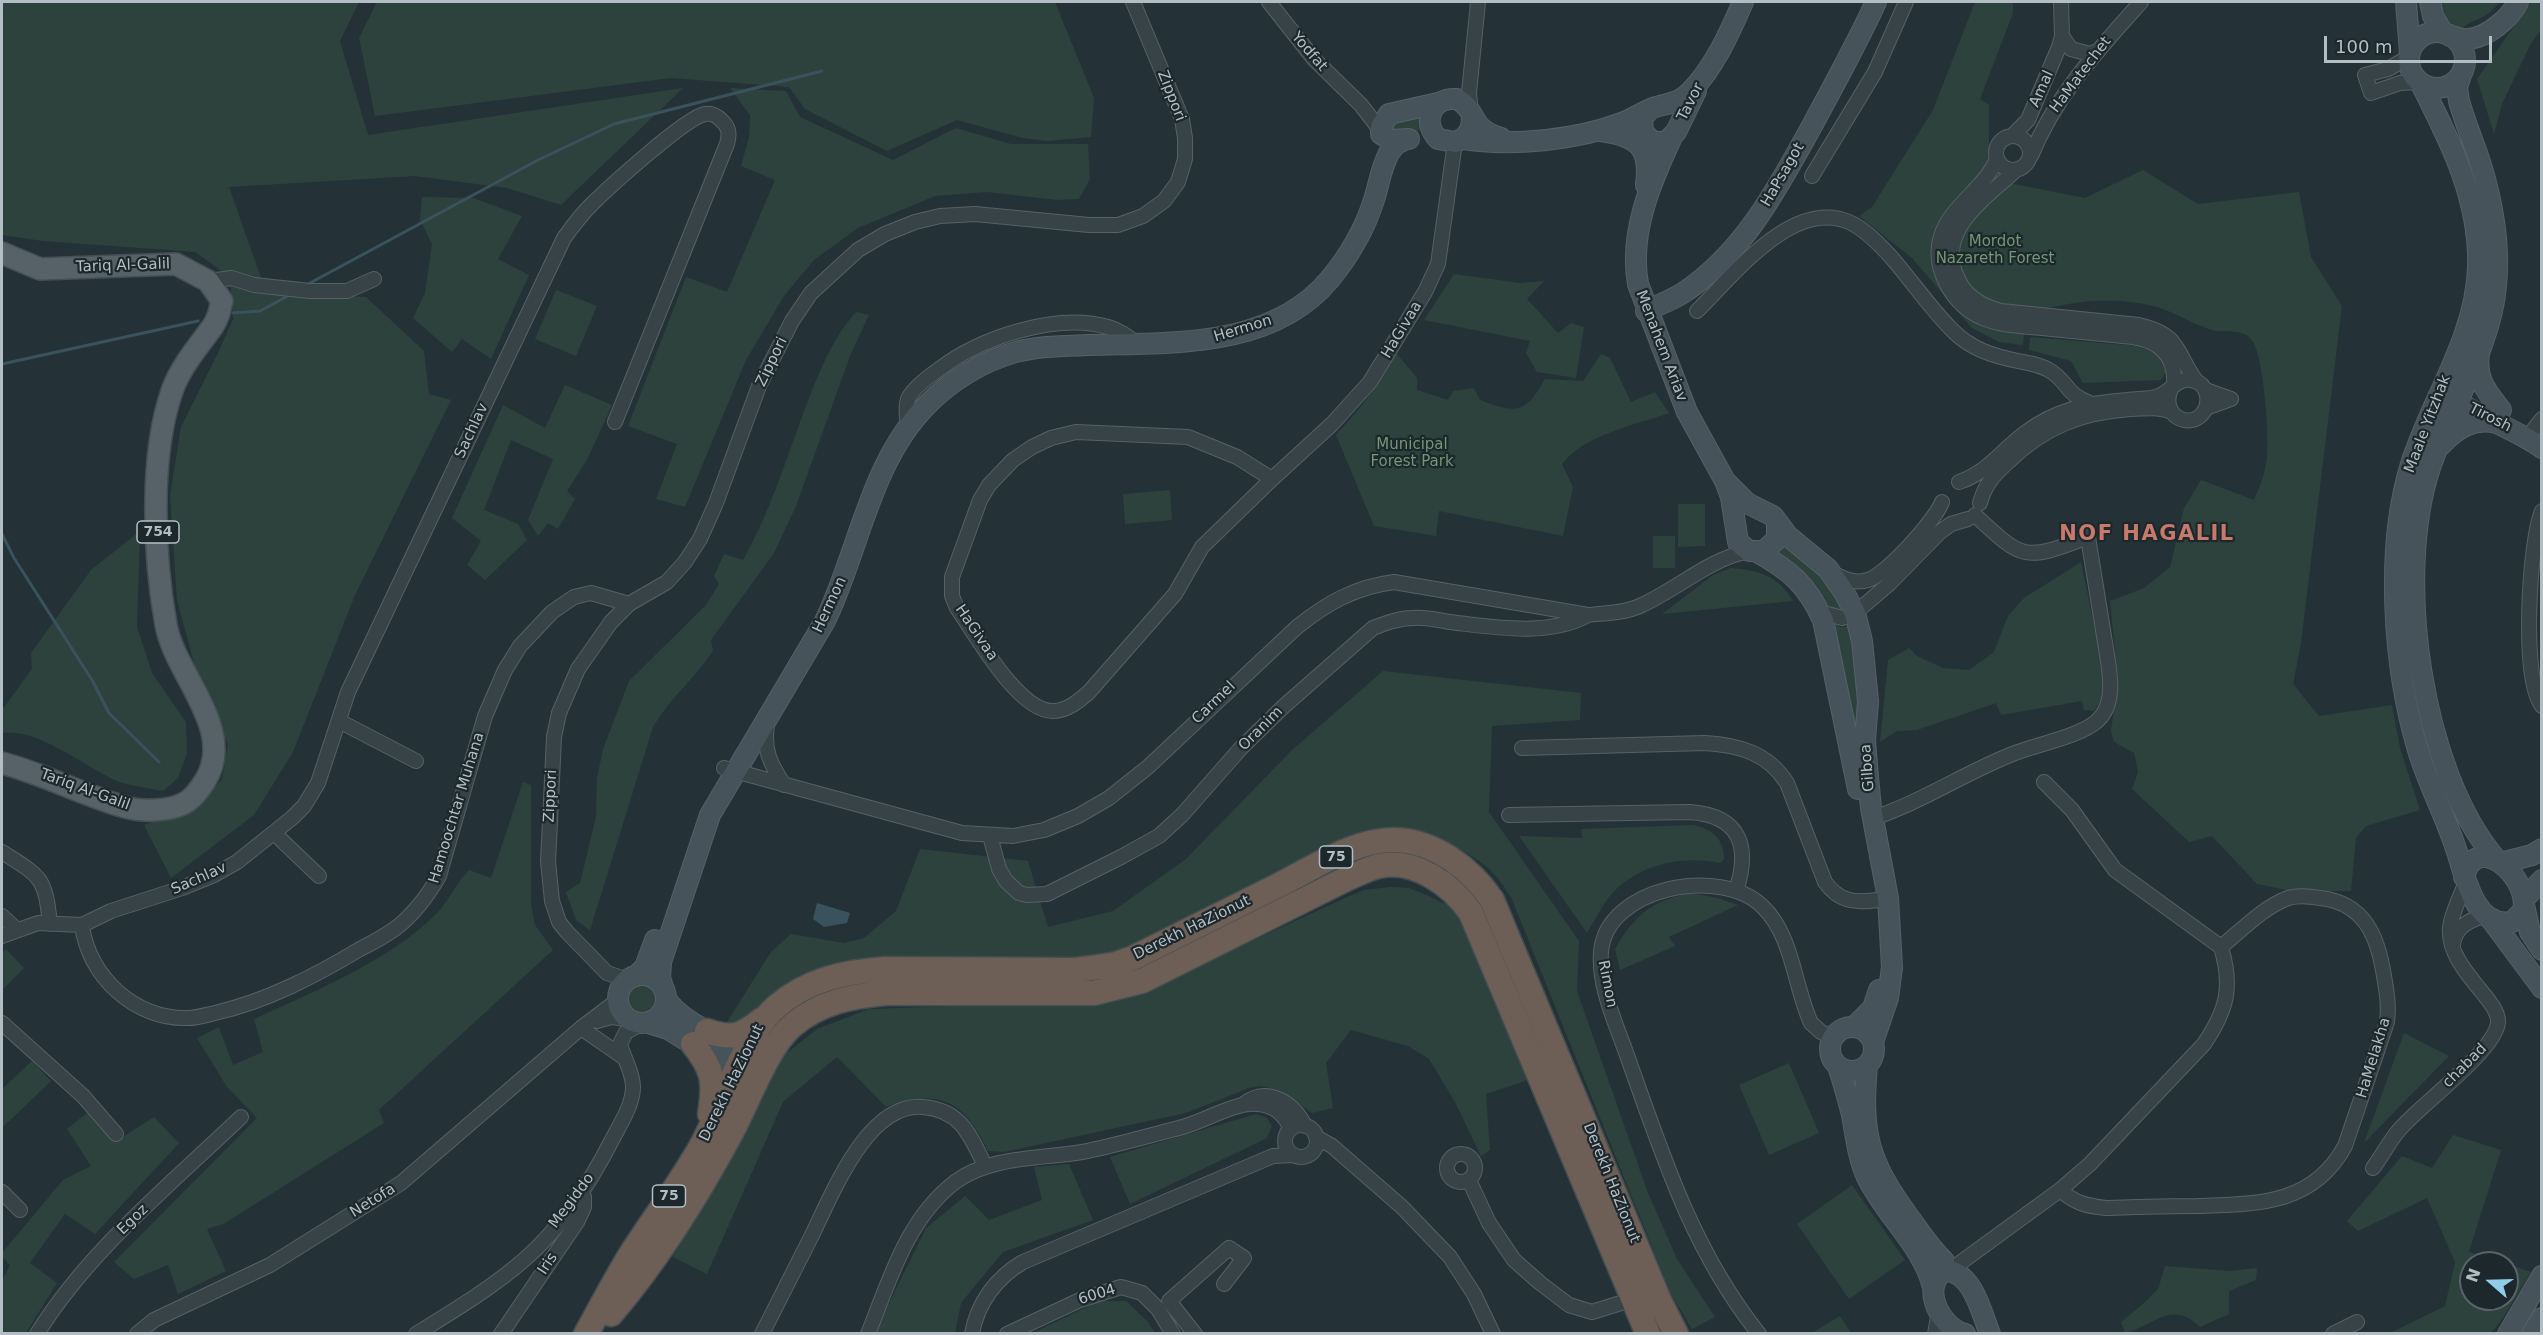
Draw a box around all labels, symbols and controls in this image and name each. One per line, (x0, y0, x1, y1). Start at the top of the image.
scale bar (2327, 24, 2495, 62)
street label: Yodfat (1287, 29, 1331, 75)
street label: HaMatechet (2047, 33, 2115, 117)
text: 100 m (2335, 36, 2393, 57)
street label: Zippori (1153, 68, 1189, 124)
street label: Amal (2026, 68, 2058, 110)
street label: Tavor (1674, 80, 1708, 124)
street label: HaPsagot (1757, 140, 1809, 210)
park label: Mordot Nazareth Forest (1936, 233, 2054, 268)
street label: Tariq Al-Galil (76, 255, 170, 277)
street label: Menahem Ariav (1632, 288, 1690, 404)
street label: HaGivaa (1378, 298, 1426, 362)
street label: Hermon (1212, 312, 1274, 346)
street label: Zippori (752, 334, 792, 390)
street label: Maale Yitzhak (2401, 372, 2455, 476)
street label: Tirosh (2466, 400, 2514, 436)
street label: Sachlav (451, 401, 493, 461)
park label: Municipal Forest Park (1370, 436, 1454, 471)
road number: 754 (137, 521, 179, 543)
district label: NOF HAGALIL (2059, 522, 2235, 548)
street label: Hermon (809, 574, 851, 636)
street label: HaGivaa (951, 602, 1001, 664)
street label: Carmel (1188, 678, 1240, 728)
street label: Oranim (1235, 703, 1287, 755)
street label: Hamoochtar Muhana (425, 730, 489, 886)
street label: Gilboa (1857, 744, 1879, 792)
street label: Tariq Al-Galil (38, 765, 132, 815)
street label: Zippori (541, 769, 561, 823)
road number: 75 (1320, 846, 1352, 868)
street label: Sachlav (169, 859, 229, 899)
street label: Derekh HaZionut (1131, 892, 1253, 964)
street label: Rimon (1594, 959, 1620, 1009)
street label: HaMelakha (2353, 1015, 2395, 1101)
street label: Derekh HaZionut (696, 1022, 768, 1144)
street label: chabad (2439, 1040, 2491, 1092)
street label: Derekh HaZionut (1579, 1120, 1643, 1246)
street label: Megiddo (546, 1170, 598, 1232)
street label: Netofa (347, 1180, 399, 1222)
road number: 75 (652, 1185, 686, 1207)
street label: Egoz (114, 1201, 152, 1239)
street label: Iris (534, 1250, 562, 1278)
north arrow (2459, 1251, 2519, 1311)
text: N (2462, 1266, 2485, 1285)
street label: 6004 (1076, 1281, 1118, 1309)

